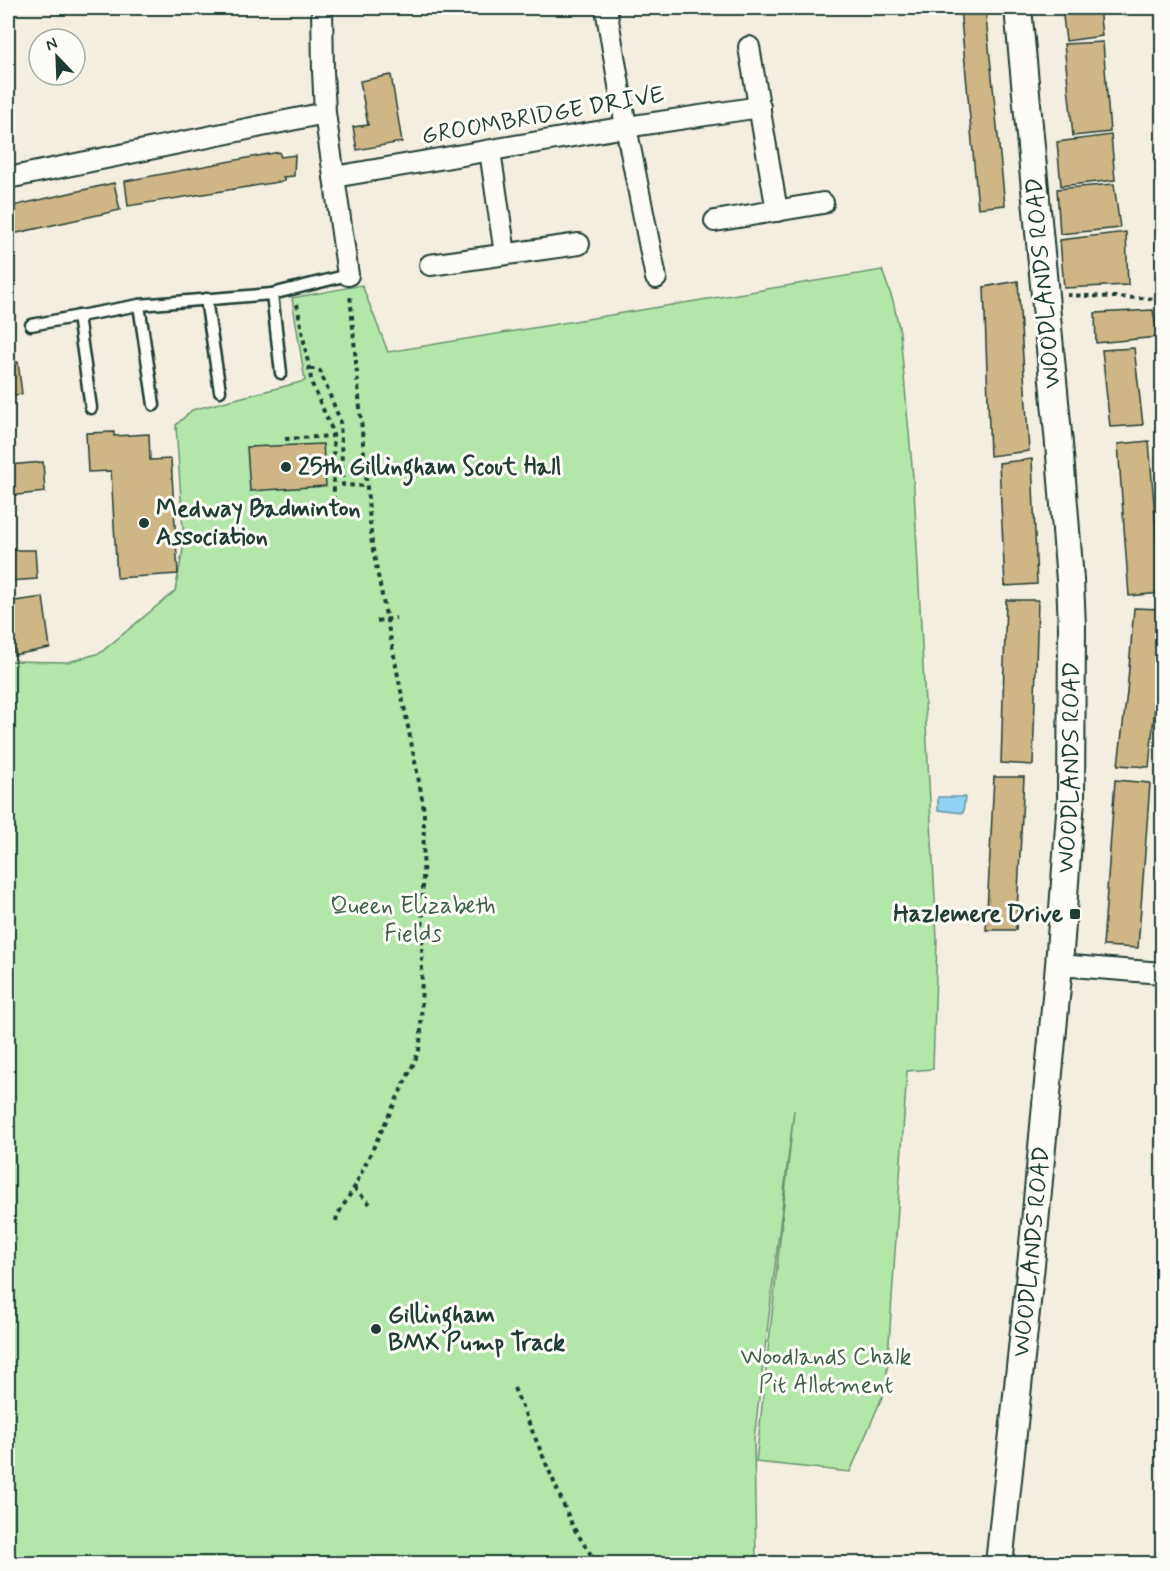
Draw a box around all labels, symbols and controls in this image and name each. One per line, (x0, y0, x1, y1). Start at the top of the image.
north arrow (27, 27, 87, 87)
text: N (43, 33, 61, 56)
street label: GROOMBRIDGE DRIVE (419, 79, 667, 153)
street label: WOODLANDS ROAD (1019, 176, 1069, 390)
place label: 25th Gillingham Scout Hall (298, 452, 562, 486)
marker: 25th Gillingham Scout Hall (279, 460, 293, 474)
place label: Medway Badminton Association (156, 494, 361, 553)
marker: Medway Badminton Association (137, 516, 151, 530)
street label: WOODLANDS ROAD (1050, 661, 1087, 874)
park label: Queen Elizabeth Fields (330, 891, 496, 950)
place label: Hazlemere Drive (893, 899, 1064, 930)
marker: Hazlemere Drive (1068, 907, 1082, 921)
street label: WOODLANDS ROAD (1006, 1145, 1058, 1359)
place label: Gillingham BMX Pump Track (388, 1300, 565, 1359)
marker: Gillingham BMX Pump Track (369, 1322, 383, 1336)
park label: Woodlands Chalk Pit Allotment (740, 1342, 912, 1401)

